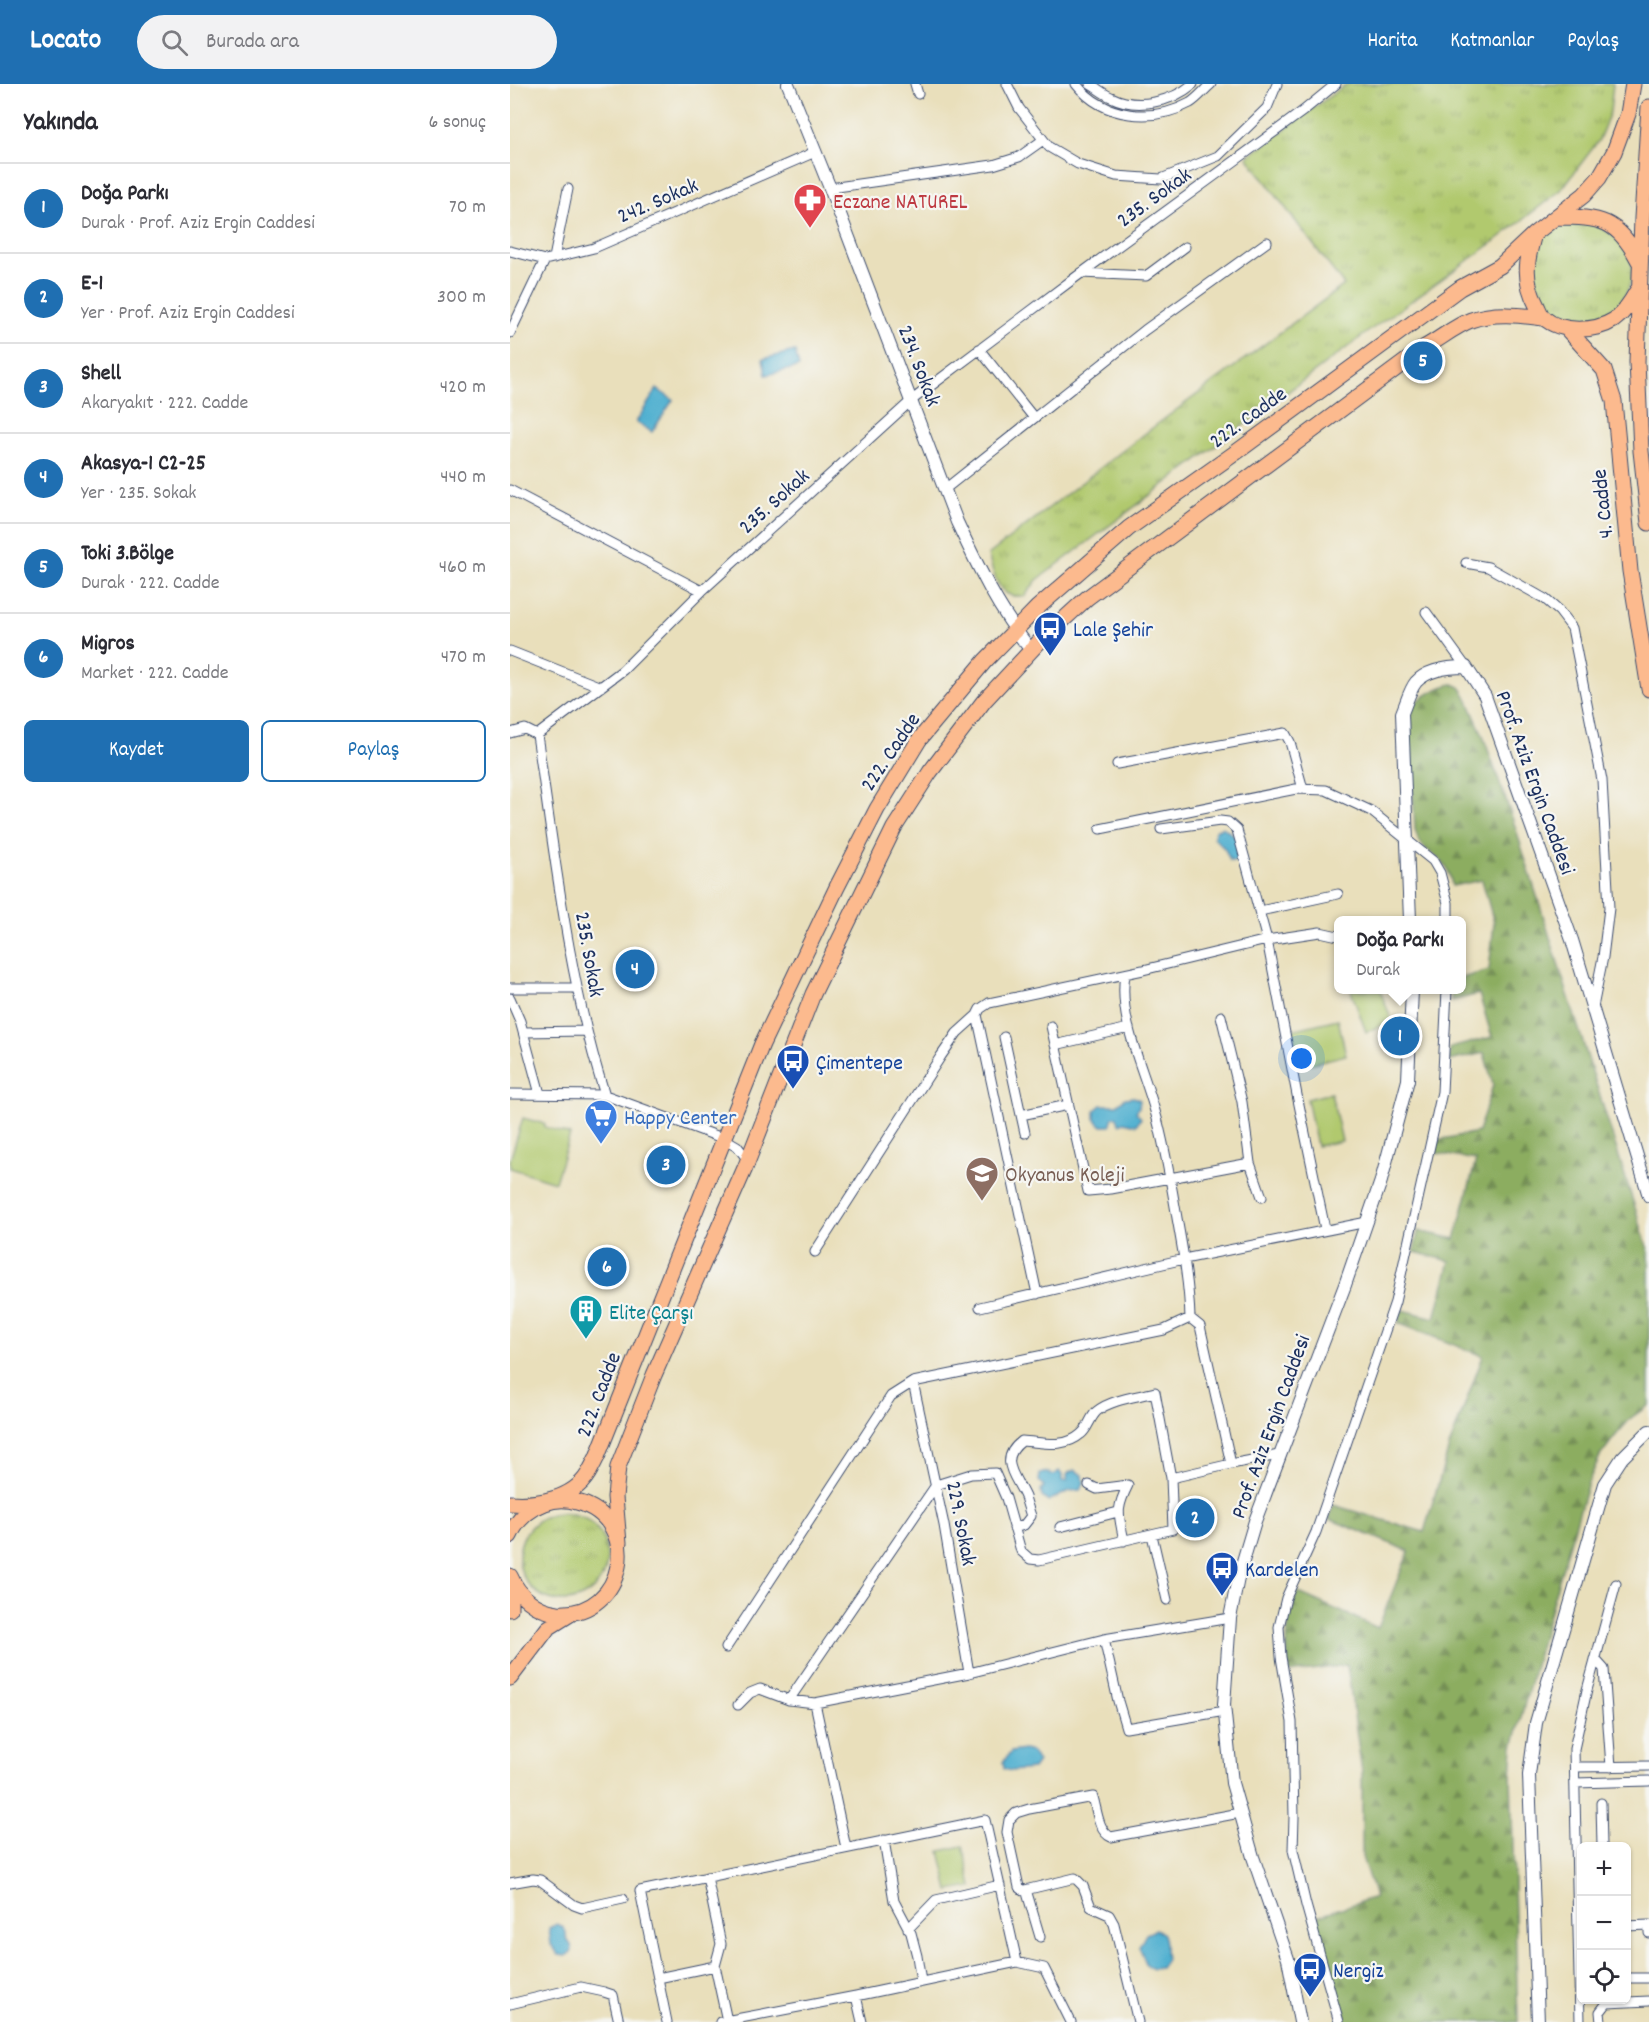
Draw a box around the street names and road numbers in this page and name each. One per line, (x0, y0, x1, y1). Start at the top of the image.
street label: 235. Sokak (1111, 161, 1199, 237)
street label: 242. Sokak (613, 171, 704, 233)
street label: 234. Sokak (888, 321, 947, 412)
street label: 222. Cadde (1204, 380, 1294, 458)
street label: 235. Sokak (733, 462, 818, 543)
street label: 4. Cadde (1585, 468, 1624, 540)
street label: Prof. Aziz Ergin Caddesi (1486, 687, 1581, 880)
street label: 222. Cadde (854, 707, 930, 799)
street label: 235. Sokak (565, 910, 610, 1000)
street label: Prof. Aziz Ergin Caddesi (1225, 1331, 1320, 1524)
street label: 222. Cadde (570, 1348, 631, 1442)
street label: 229. Sokak (936, 1479, 983, 1569)

